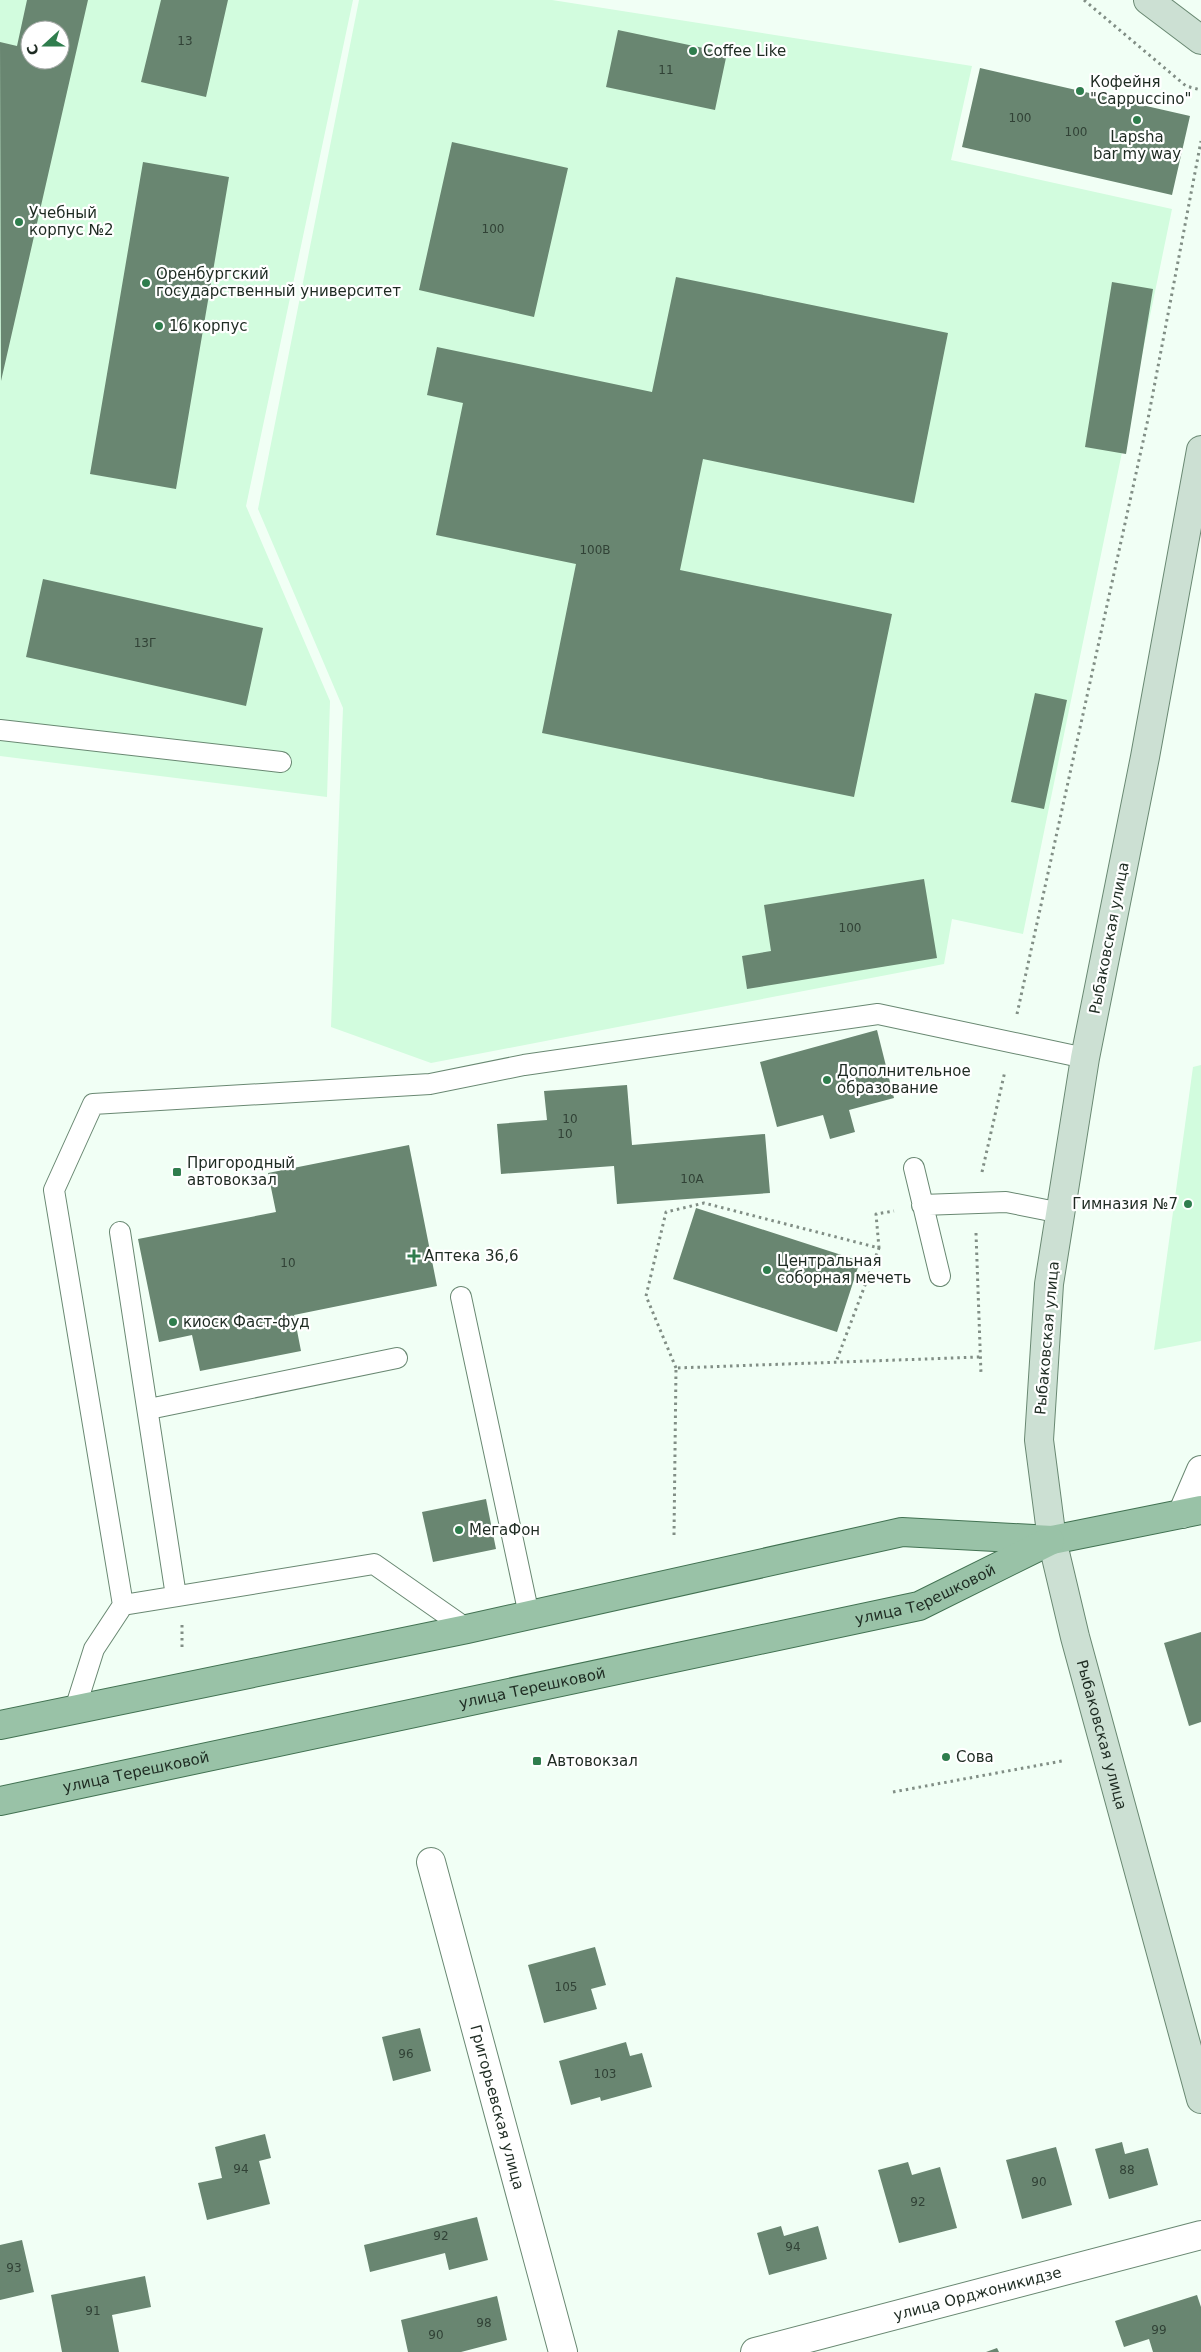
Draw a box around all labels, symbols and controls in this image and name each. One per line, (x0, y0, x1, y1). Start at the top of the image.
north arrow (20, 20, 70, 70)
house number: 13 (177, 34, 193, 48)
text: С (24, 42, 42, 57)
place label: Coffee Like (703, 42, 786, 60)
marker: Coffee Like (687, 45, 699, 57)
house number: 11 (658, 63, 674, 77)
place label: Кофейня "Cappuccino" (1090, 73, 1191, 108)
marker: Кофейня "Cappuccino" (1074, 85, 1086, 97)
house number: 100 (1009, 111, 1031, 125)
marker: Lapsha bar my way (1131, 114, 1143, 126)
house number: 100 (1065, 125, 1087, 139)
place label: Lapsha bar my way (1093, 128, 1181, 163)
place label: Учебный корпус №2 (29, 204, 114, 239)
marker: Учебный корпус №2 (13, 216, 25, 228)
house number: 100 (482, 222, 504, 236)
place label: Оренбургский государственный университет (156, 265, 401, 300)
marker: Оренбургский государственный университет (140, 277, 152, 289)
place label: 16 корпус (169, 317, 248, 335)
marker: 16 корпус (153, 320, 165, 332)
house number: 100В (579, 543, 611, 557)
house number: 13Г (134, 636, 156, 650)
street label: Рыбаковская улица (1085, 861, 1133, 1015)
house number: 100 (839, 921, 861, 935)
place label: Дополнительное образование (837, 1062, 971, 1097)
marker: Дополнительное образование (821, 1074, 833, 1086)
house number: 10 (562, 1112, 578, 1126)
house number: 10 (557, 1127, 573, 1141)
place label: Пригородный автовокзал (187, 1154, 295, 1189)
marker: Пригородный автовокзал (171, 1166, 183, 1178)
house number: 10А (680, 1172, 705, 1186)
place label: Гимназия №7 (1072, 1195, 1178, 1213)
marker: Гимназия №7 (1182, 1198, 1194, 1210)
place label: Аптека 36,6 (424, 1247, 518, 1265)
marker: Аптека 36,6 (408, 1250, 420, 1262)
place label: Центральная соборная мечеть (777, 1252, 911, 1287)
house number: 10 (280, 1256, 296, 1270)
street label: Рыбаковская улица (1031, 1260, 1063, 1416)
marker: Центральная соборная мечеть (761, 1264, 773, 1276)
place label: киоск Фаст-фуд (183, 1313, 310, 1331)
marker: киоск Фаст-фуд (167, 1316, 179, 1328)
place label: МегаФон (469, 1521, 540, 1539)
marker: МегаФон (453, 1524, 465, 1536)
street label: улица Терешковой (853, 1561, 998, 1628)
street label: Рыбаковская улица (1073, 1658, 1131, 1812)
street label: улица Терешковой (457, 1664, 607, 1712)
street label: улица Терешковой (61, 1748, 211, 1796)
place label: Сова (956, 1748, 994, 1766)
marker: Сова (940, 1751, 952, 1763)
place label: Автовокзал (547, 1752, 638, 1770)
marker: Автовокзал (531, 1755, 543, 1767)
house number: 105 (555, 1980, 577, 1994)
street label: Григорьевская улица (466, 2023, 528, 2192)
house number: 96 (398, 2047, 414, 2061)
house number: 103 (594, 2067, 616, 2081)
house number: 94 (233, 2162, 249, 2176)
house number: 88 (1119, 2163, 1135, 2177)
house number: 90 (1031, 2175, 1047, 2189)
house number: 92 (910, 2195, 926, 2209)
house number: 92 (433, 2229, 449, 2243)
house number: 94 (785, 2240, 801, 2254)
house number: 93 (6, 2261, 22, 2275)
street label: улица Орджоникидзе (892, 2263, 1063, 2324)
house number: 91 (85, 2304, 101, 2318)
house number: 98 (476, 2316, 492, 2330)
house number: 99 (1151, 2323, 1167, 2337)
house number: 90 (428, 2328, 444, 2342)

